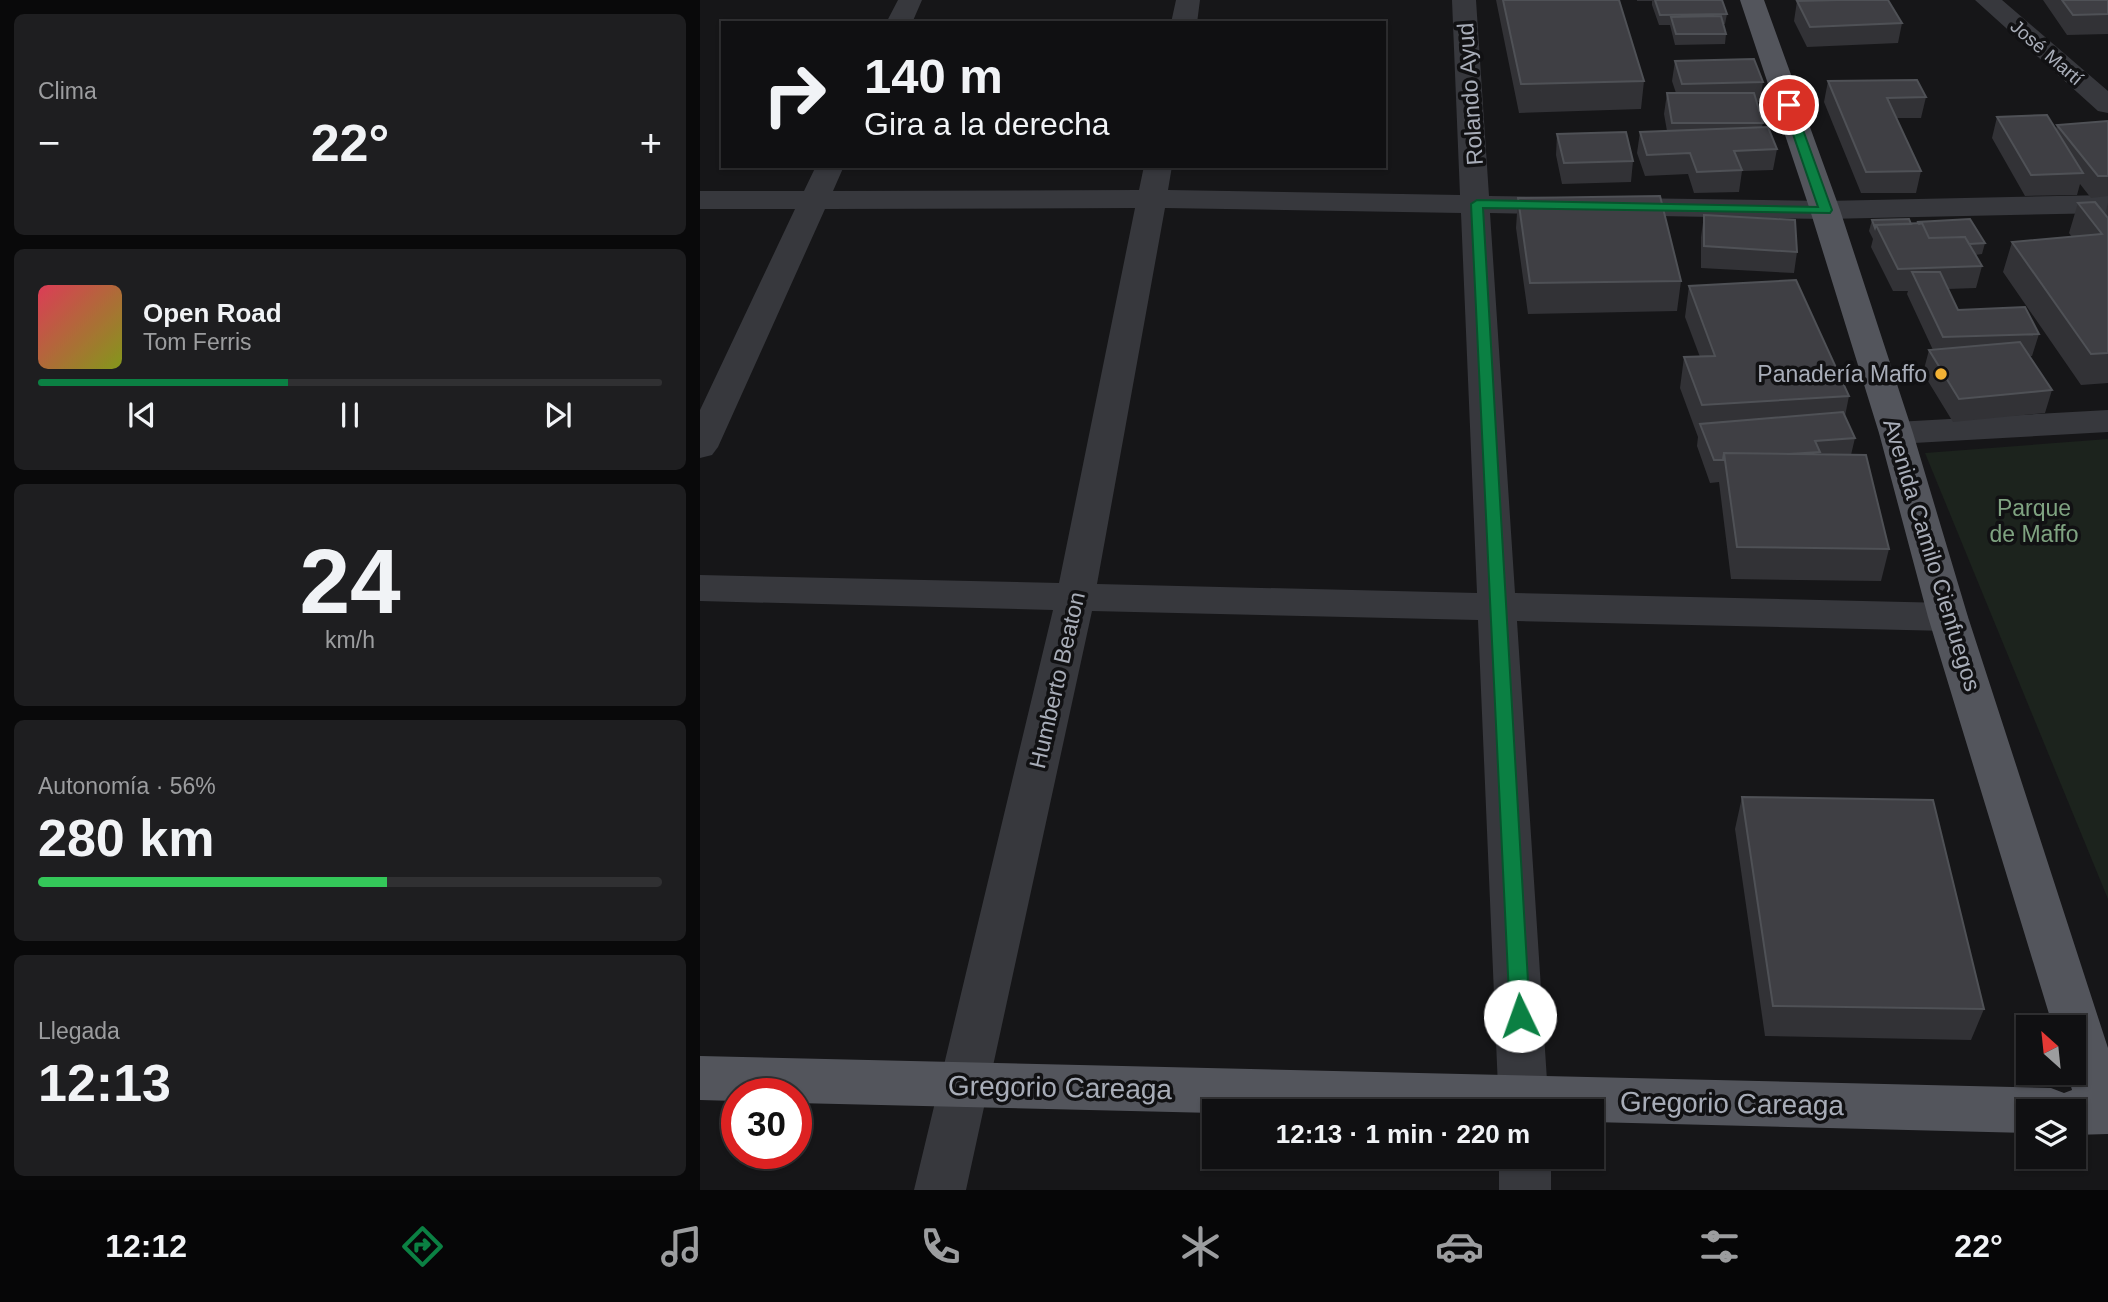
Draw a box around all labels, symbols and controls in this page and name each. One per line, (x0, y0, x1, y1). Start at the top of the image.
street label: José Martí (2006, 15, 2088, 90)
street label: Rolando Ayud (1452, 22, 1488, 166)
icon: right (749, 49, 840, 140)
text: 140 m (864, 49, 1003, 103)
pin (1759, 75, 1819, 135)
text: Clima (38, 78, 97, 104)
icon: arrive (1770, 86, 1808, 124)
text: Gira a la derecha (864, 106, 1109, 142)
text: 22° (311, 114, 389, 172)
text: − (38, 122, 60, 164)
text: + (640, 122, 662, 164)
text: Open Road (143, 298, 282, 328)
text: Tom Ferris (143, 329, 252, 355)
place label: Panadería Maffo (1757, 361, 1927, 387)
marker: Panadería Maffo (1933, 366, 1949, 382)
icon: previous (123, 396, 161, 434)
icon: pause (331, 396, 369, 434)
icon: next (539, 396, 577, 434)
street label: Avenida Camilo Cienfuegos (1878, 416, 1986, 694)
park label: Parque de Maffo (1989, 495, 2079, 547)
text: 24 (299, 531, 401, 632)
street label: Humberto Beaton (1024, 589, 1090, 771)
text: km/h (325, 627, 375, 653)
text: Autonomía · 56% (38, 773, 216, 799)
text: 280 km (38, 809, 214, 867)
position arrow (1483, 979, 1557, 1053)
north arrow (2016, 1015, 2086, 1085)
map controls (2016, 1015, 2086, 1169)
text: Llegada (38, 1018, 120, 1044)
text: 12:13 (38, 1054, 171, 1112)
street label: Gregorio Careaga (948, 1070, 1173, 1105)
speed limit sign: 30 (721, 1078, 812, 1169)
street label: Gregorio Careaga (1620, 1086, 1845, 1121)
button: layers (2016, 1099, 2086, 1169)
text: 12:13 · 1 min · 220 m (1276, 1119, 1530, 1149)
icon: directions (398, 1222, 447, 1271)
icon: music (657, 1222, 706, 1271)
icon: phone (916, 1222, 965, 1271)
icon: climate (1176, 1222, 1225, 1271)
icon: car (1435, 1222, 1484, 1271)
icon: filters (1695, 1222, 1744, 1271)
text: 12:12 (105, 1228, 187, 1264)
text: 22° (1954, 1228, 2003, 1264)

